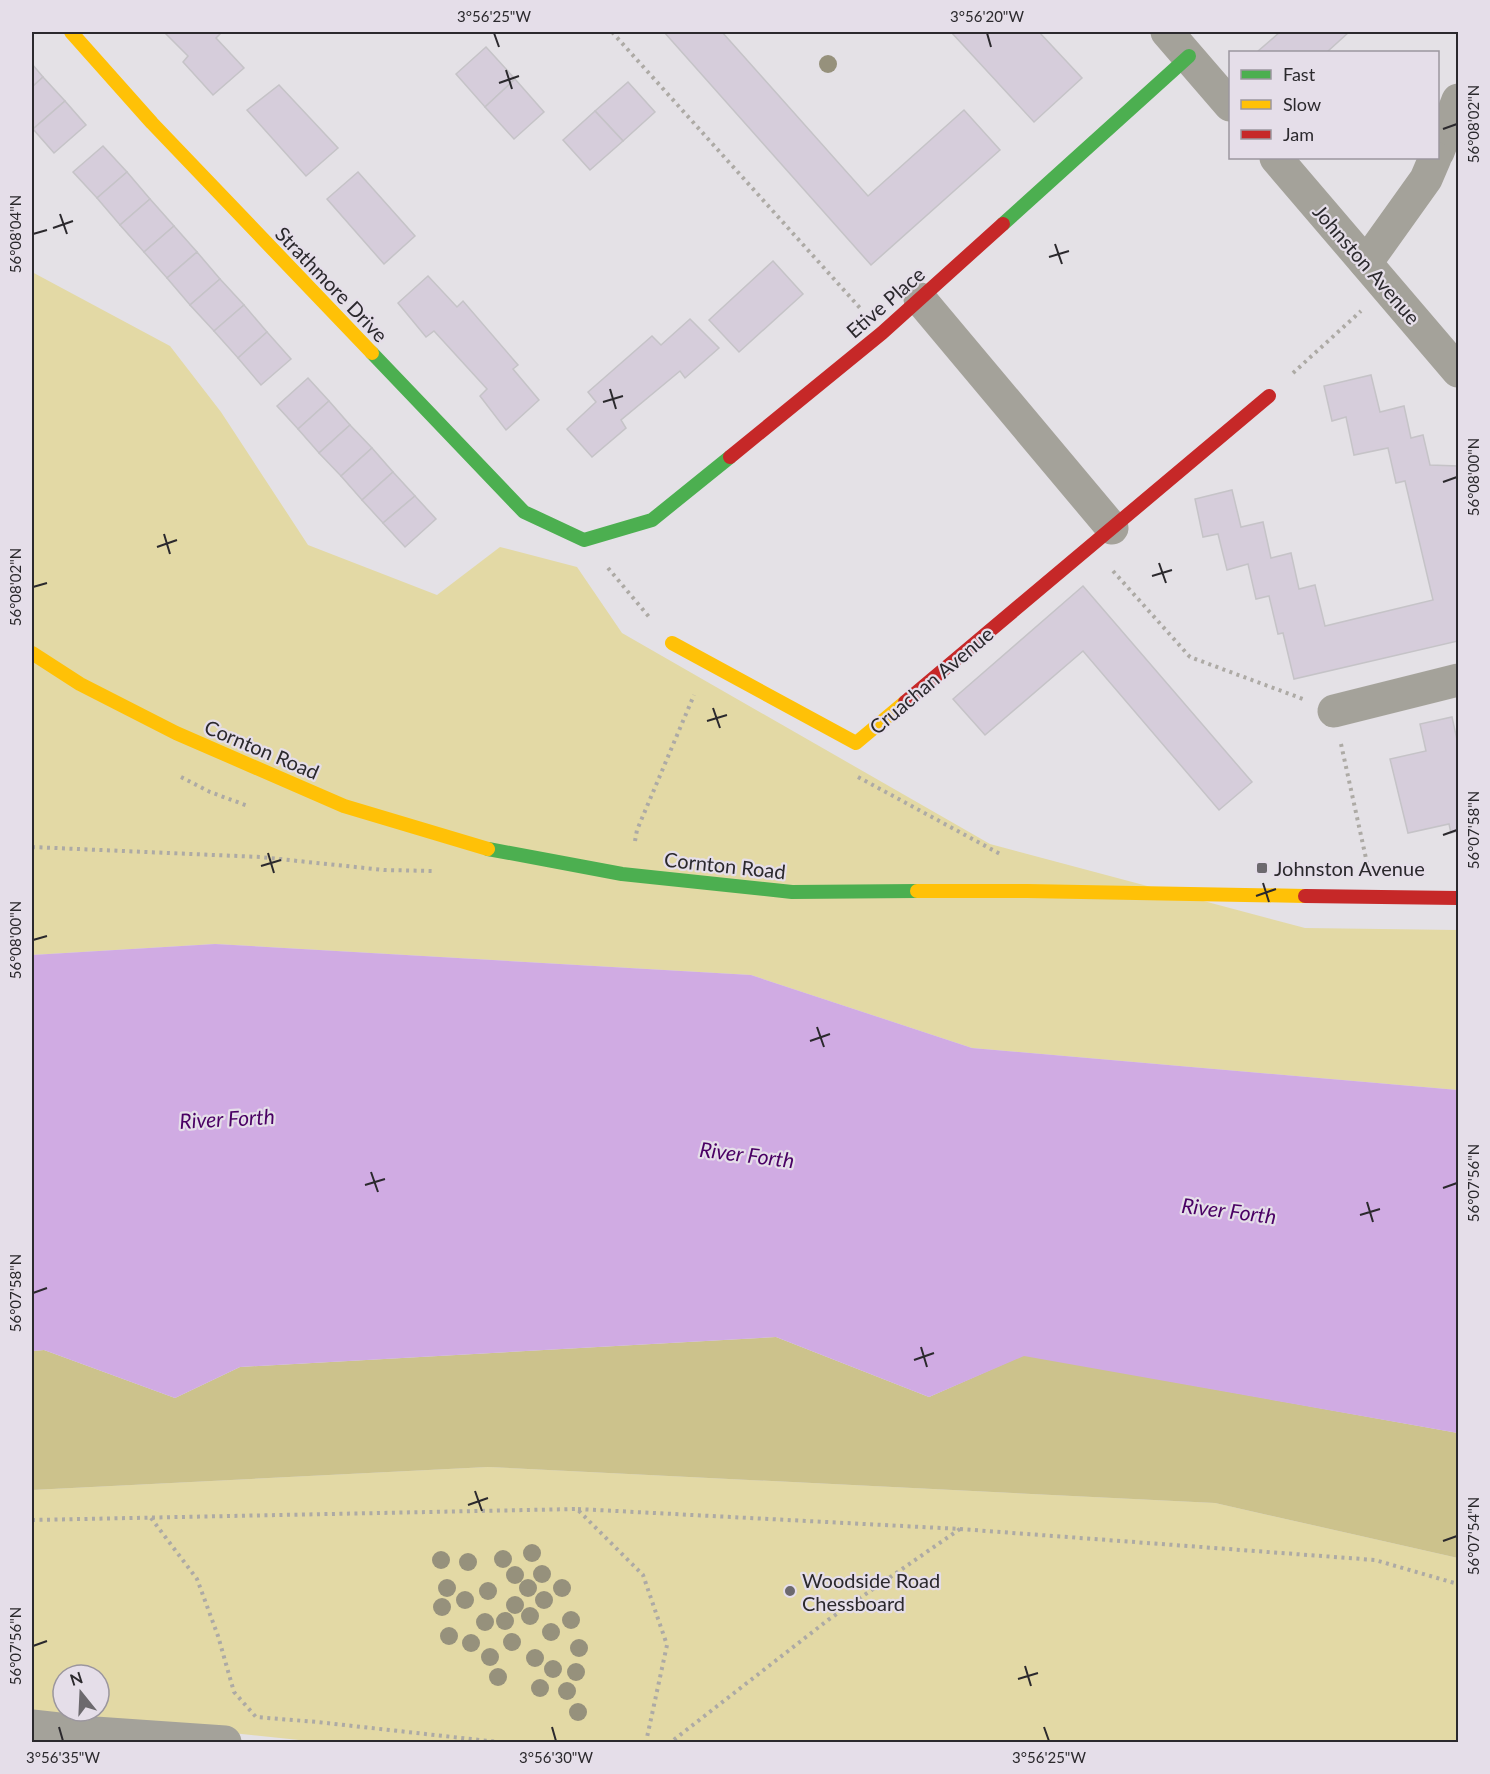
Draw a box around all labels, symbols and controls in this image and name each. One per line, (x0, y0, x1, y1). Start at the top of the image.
text: 3°56'25"W (457, 7, 531, 25)
text: 3°56'20"W (950, 7, 1024, 25)
legend (1229, 51, 1439, 159)
text: Fast (1283, 63, 1316, 85)
text: 56°08'02"N (1464, 85, 1482, 163)
text: Slow (1283, 93, 1321, 115)
text: Jam (1283, 123, 1314, 145)
text: 56°08'04"N (6, 195, 24, 273)
street label: Johnston Avenue (1309, 199, 1425, 329)
street label: Strathmore Drive (271, 221, 393, 347)
street label: Etive Place (841, 262, 929, 342)
text: 56°08'00"N (1464, 438, 1482, 516)
text: 56°08'02"N (6, 548, 24, 626)
street label: Cruachan Avenue (864, 621, 998, 739)
street label: Cornton Road (201, 714, 323, 784)
text: 56°07'58"N (1464, 791, 1482, 869)
street label: Cornton Road (663, 847, 787, 883)
place label: Johnston Avenue (1274, 856, 1425, 880)
marker: Johnston Avenue (1255, 861, 1269, 875)
text: 56°08'00"N (6, 901, 24, 979)
water label: River Forth (179, 1103, 275, 1133)
water label: River Forth (698, 1136, 796, 1172)
text: 56°07'56"N (1464, 1144, 1482, 1222)
water label: River Forth (1180, 1192, 1278, 1228)
text: 56°07'58"N (6, 1254, 24, 1332)
text: 56°07'54"N (1464, 1497, 1482, 1575)
place label: Woodside Road Chessboard (802, 1568, 940, 1615)
marker: Woodside Road Chessboard (783, 1584, 797, 1598)
text: 56°07'56"N (6, 1607, 24, 1685)
north arrow (51, 1663, 111, 1723)
text: N (67, 1667, 85, 1689)
text: 3°56'35"W (26, 1748, 100, 1766)
text: 3°56'30"W (519, 1748, 593, 1766)
text: 3°56'25"W (1012, 1748, 1086, 1766)

